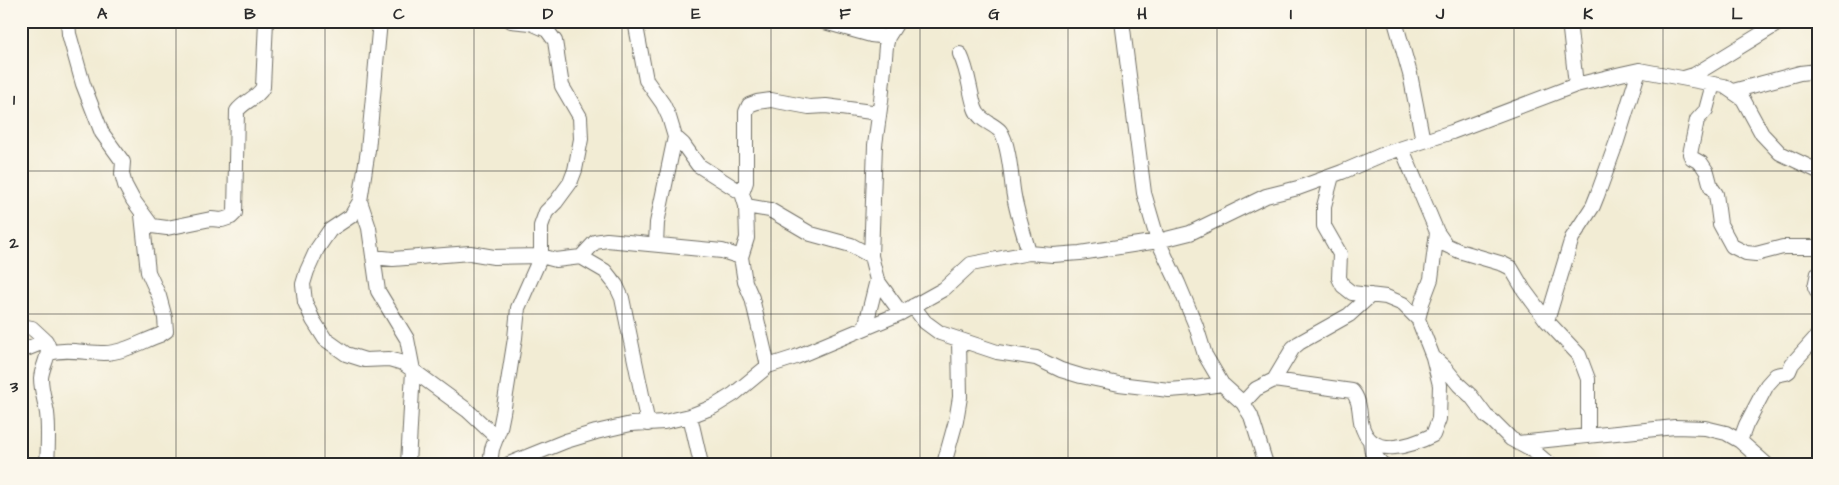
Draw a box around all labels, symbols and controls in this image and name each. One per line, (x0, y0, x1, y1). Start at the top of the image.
text: A (97, 3, 108, 25)
text: B (244, 3, 256, 25)
text: C (393, 3, 405, 25)
text: D (543, 3, 554, 25)
text: E (691, 3, 701, 25)
text: F (839, 3, 851, 25)
text: G (988, 3, 1000, 25)
text: H (1137, 3, 1147, 25)
text: I (1290, 3, 1292, 25)
text: J (1435, 3, 1445, 25)
text: K (1583, 3, 1593, 25)
text: L (1731, 3, 1743, 25)
text: 1 (13, 89, 16, 111)
text: 2 (8, 232, 19, 254)
text: 3 (9, 376, 19, 398)

